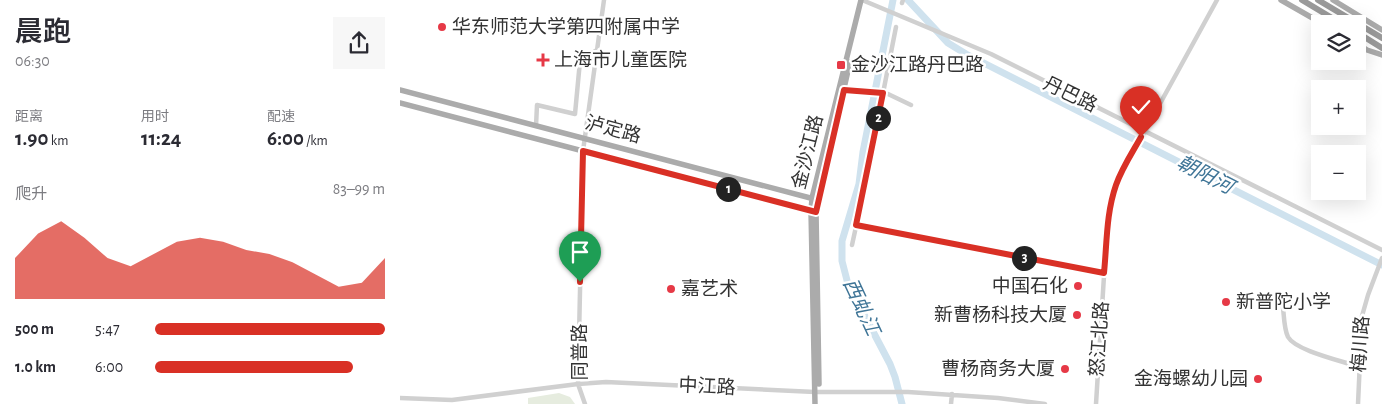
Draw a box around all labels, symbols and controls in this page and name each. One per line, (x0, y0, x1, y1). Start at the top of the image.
map controls (1311, 15, 1366, 200)
button: layers (1311, 15, 1366, 70)
place label: 华东师范大学第四附属中学 (452, 16, 680, 37)
button: share (333, 17, 385, 69)
text: 晨跑 (15, 19, 71, 47)
marker: 华东师范大学第四附属中学 (436, 21, 448, 33)
place label: 上海市儿童医院 (554, 49, 687, 70)
text: 06:30 (15, 53, 50, 69)
marker: 上海市儿童医院 (536, 53, 550, 67)
place label: 金沙江路丹巴路 (851, 54, 984, 75)
marker: 金沙江路丹巴路 (835, 59, 847, 71)
street label: 丹巴路 (1040, 73, 1100, 116)
button: + (1311, 80, 1366, 135)
pin (1120, 86, 1162, 137)
icon: check (1127, 93, 1155, 121)
pin: 2 (866, 106, 890, 130)
text: 距离 (15, 110, 43, 124)
text: 用时 (141, 110, 169, 124)
text: 配速 (267, 110, 295, 124)
text: 2 (875, 111, 882, 125)
street label: 泸定路 (583, 112, 644, 147)
street label: 金沙江路 (788, 112, 826, 191)
text: 1.90 (15, 128, 48, 149)
text: 11:24 (141, 128, 181, 149)
text: 6:00 (267, 128, 304, 149)
text: km (48, 134, 68, 148)
text: /km (304, 134, 328, 148)
button: − (1311, 145, 1366, 200)
water label: 朝阳河 (1174, 152, 1240, 199)
pin: 1 (716, 176, 740, 202)
text: 83–99 m (333, 181, 385, 197)
text: 1 (726, 182, 731, 196)
text: 爬升 (15, 186, 47, 202)
pin (559, 231, 601, 282)
icon: arrive (566, 238, 594, 266)
pin: 3 (1012, 246, 1036, 270)
text: 3 (1021, 251, 1028, 265)
water label: 西虬江 (839, 275, 884, 340)
place label: 中国石化 (992, 275, 1068, 296)
place label: 嘉艺术 (681, 279, 738, 299)
marker: 中国石化 (1072, 280, 1084, 292)
marker: 嘉艺术 (665, 283, 677, 295)
place label: 新普陀小学 (1236, 291, 1331, 312)
marker: 新普陀小学 (1220, 296, 1232, 308)
street label: 怒江北路 (1086, 300, 1112, 378)
place label: 新曹杨科技大厦 (934, 304, 1067, 325)
marker: 新曹杨科技大厦 (1071, 309, 1083, 321)
street label: 梅川路 (1349, 315, 1372, 373)
text: 500 m (15, 321, 54, 337)
text: 5:47 (95, 321, 120, 337)
street label: 同普路 (570, 323, 590, 381)
place label: 曹杨商务大厦 (941, 358, 1055, 379)
text: 1.0 km (15, 359, 56, 375)
text: 6:00 (95, 359, 123, 375)
marker: 曹杨商务大厦 (1059, 363, 1071, 375)
place label: 金海螺幼儿园 (1134, 368, 1248, 389)
marker: 金海螺幼儿园 (1252, 373, 1264, 385)
street label: 中江路 (678, 375, 736, 398)

